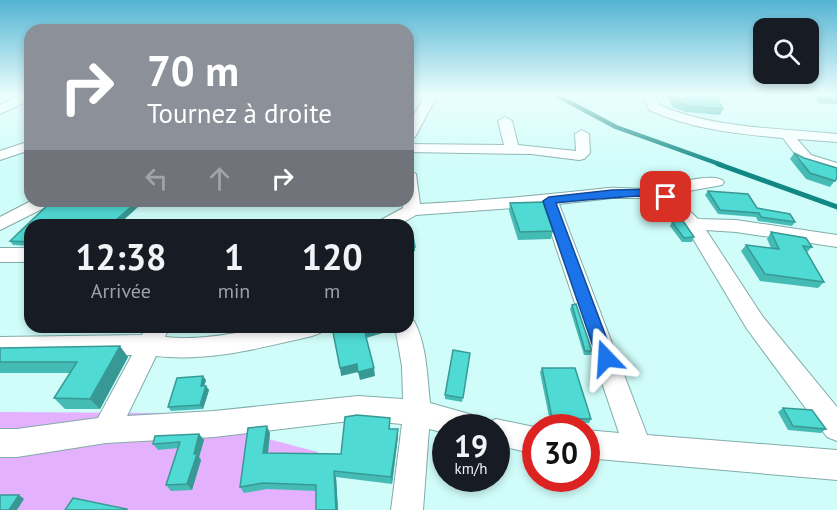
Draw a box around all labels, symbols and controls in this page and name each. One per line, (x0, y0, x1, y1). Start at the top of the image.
map controls (753, 18, 819, 84)
button: search (753, 18, 819, 84)
text: 70 m (147, 43, 239, 98)
icon: right (48, 48, 126, 126)
text: Tournez à droite (147, 96, 332, 130)
icon: left (140, 162, 173, 195)
icon: ahead (203, 162, 236, 195)
icon: right (266, 162, 299, 195)
pin (640, 171, 691, 222)
icon: arrive (649, 180, 682, 213)
text: 12:38 (75, 233, 167, 280)
text: 1 (224, 233, 244, 280)
text: 120 (302, 233, 363, 280)
text: Arrivée (91, 278, 151, 304)
text: min (218, 278, 250, 304)
text: m (324, 278, 340, 304)
position arrow (574, 326, 638, 390)
speed limit sign: 30 (522, 414, 600, 492)
text: 19 (454, 426, 488, 465)
text: km/h (455, 459, 487, 478)

